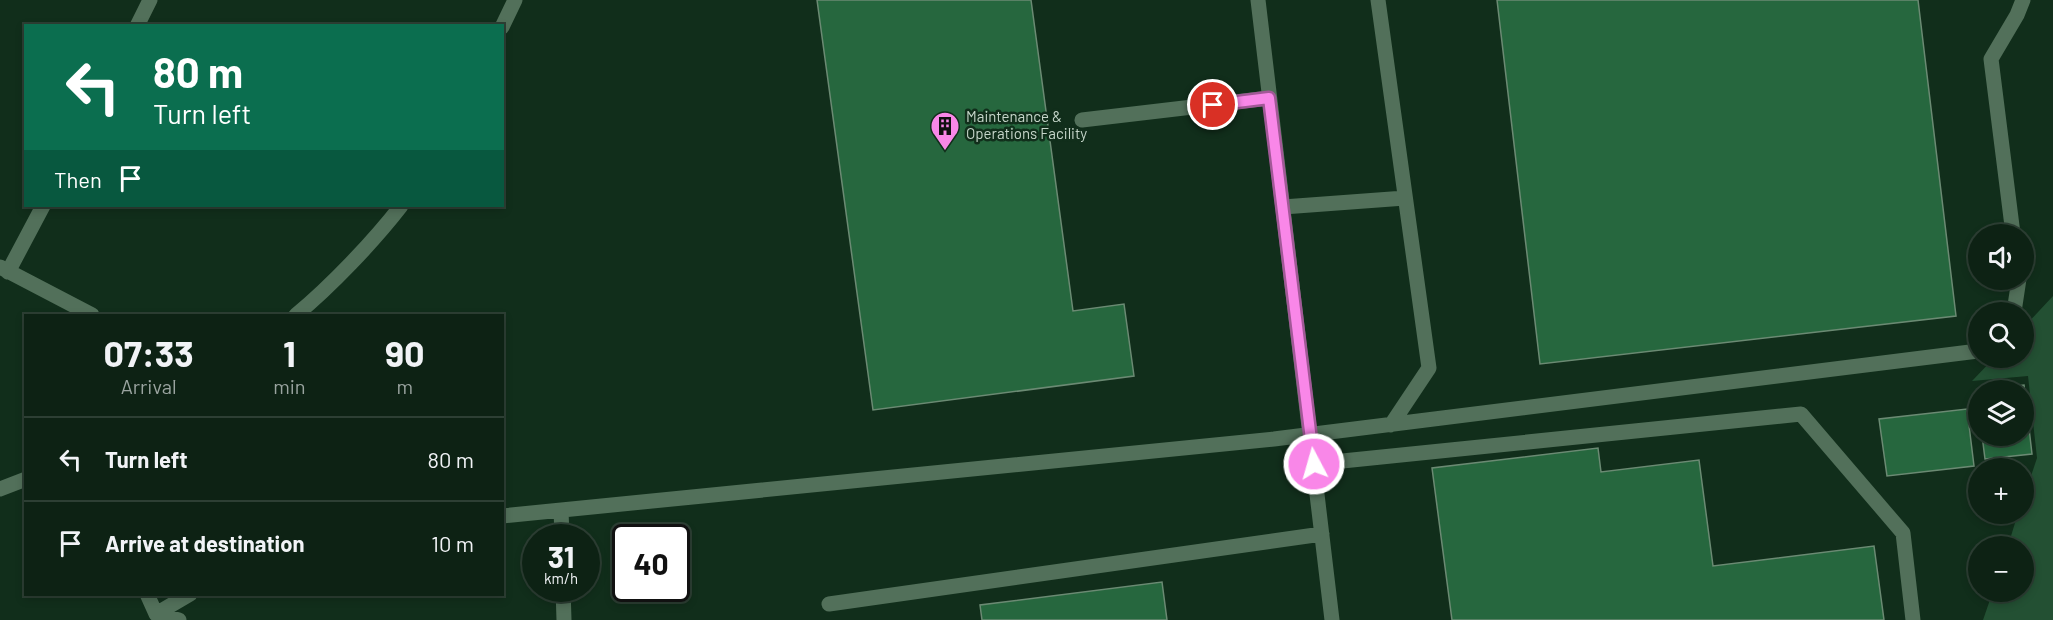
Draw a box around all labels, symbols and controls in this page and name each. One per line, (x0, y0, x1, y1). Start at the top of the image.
text: 80 m (153, 46, 243, 96)
icon: left (54, 48, 132, 126)
pin (1187, 79, 1238, 130)
icon: arrive (1196, 88, 1229, 121)
text: Turn left (153, 97, 251, 129)
place label: Maintenance & Operations Facility (966, 107, 1087, 142)
building icon: Maintenance & Operations Facility (929, 110, 961, 152)
icon: arrive (114, 162, 147, 195)
text: Then (54, 166, 102, 192)
map controls (1968, 224, 2034, 602)
button: sound (1968, 224, 2034, 290)
button: search (1968, 302, 2034, 368)
text: 07:33 (103, 331, 194, 374)
text: 1 (283, 331, 296, 374)
text: 90 (385, 331, 425, 374)
text: Arrival (121, 374, 177, 398)
text: min (273, 374, 306, 398)
text: m (397, 374, 413, 398)
button: layers (1968, 380, 2034, 446)
position arrow (1282, 432, 1346, 496)
icon: left (54, 443, 87, 476)
text: Turn left (105, 446, 188, 472)
text: 80 m (428, 446, 474, 472)
button: + (1968, 458, 2034, 524)
speed limit sign: 40 (612, 524, 690, 602)
icon: arrive (54, 527, 87, 560)
text: Arrive at destination (105, 530, 304, 556)
text: 10 m (431, 530, 474, 556)
button: − (1968, 536, 2034, 602)
text: 31 (548, 538, 574, 574)
text: km/h (544, 569, 578, 587)

